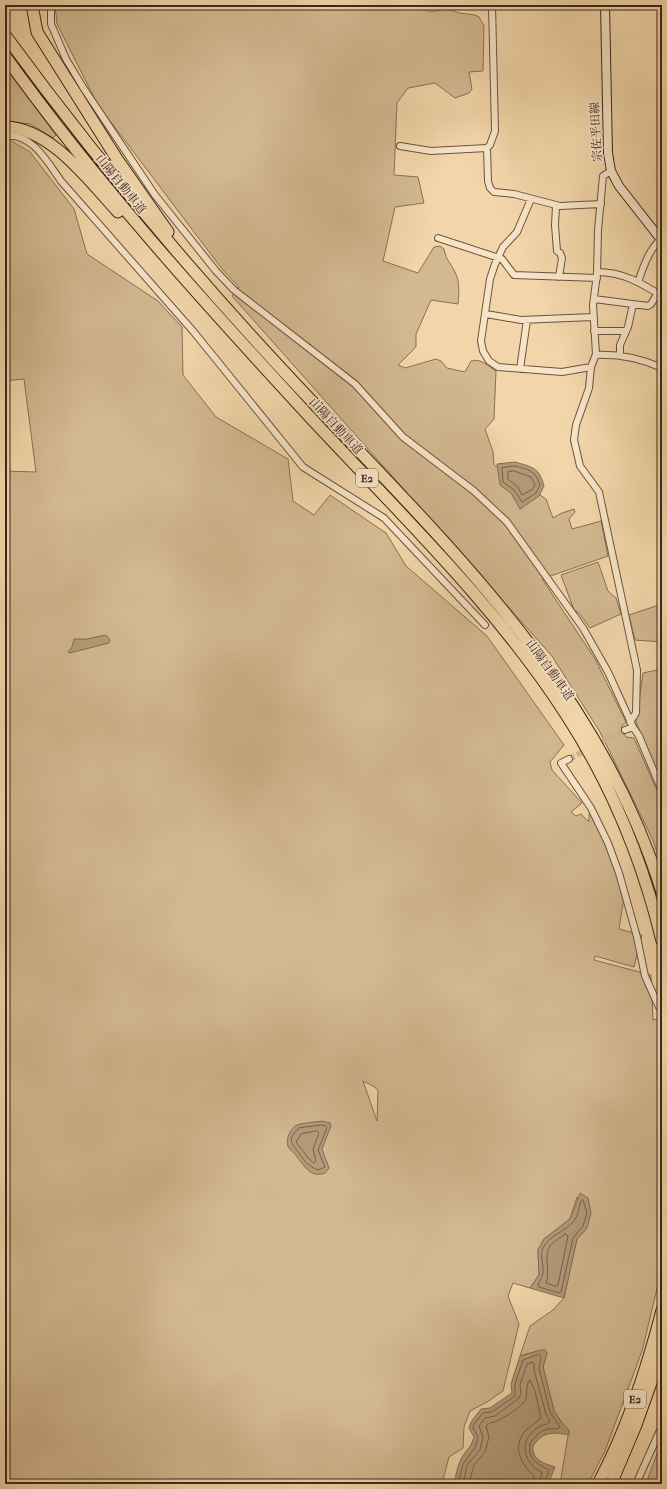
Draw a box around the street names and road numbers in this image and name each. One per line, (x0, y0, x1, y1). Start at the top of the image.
street label: 宗佐平田線 (587, 102, 605, 162)
street label: 山陽自動車道 (93, 152, 149, 216)
street label: 山陽自動車道 (306, 395, 366, 457)
road number: E2 (356, 469, 378, 487)
street label: 山陽自動車道 (523, 637, 577, 703)
road number: E2 (624, 1390, 646, 1408)

